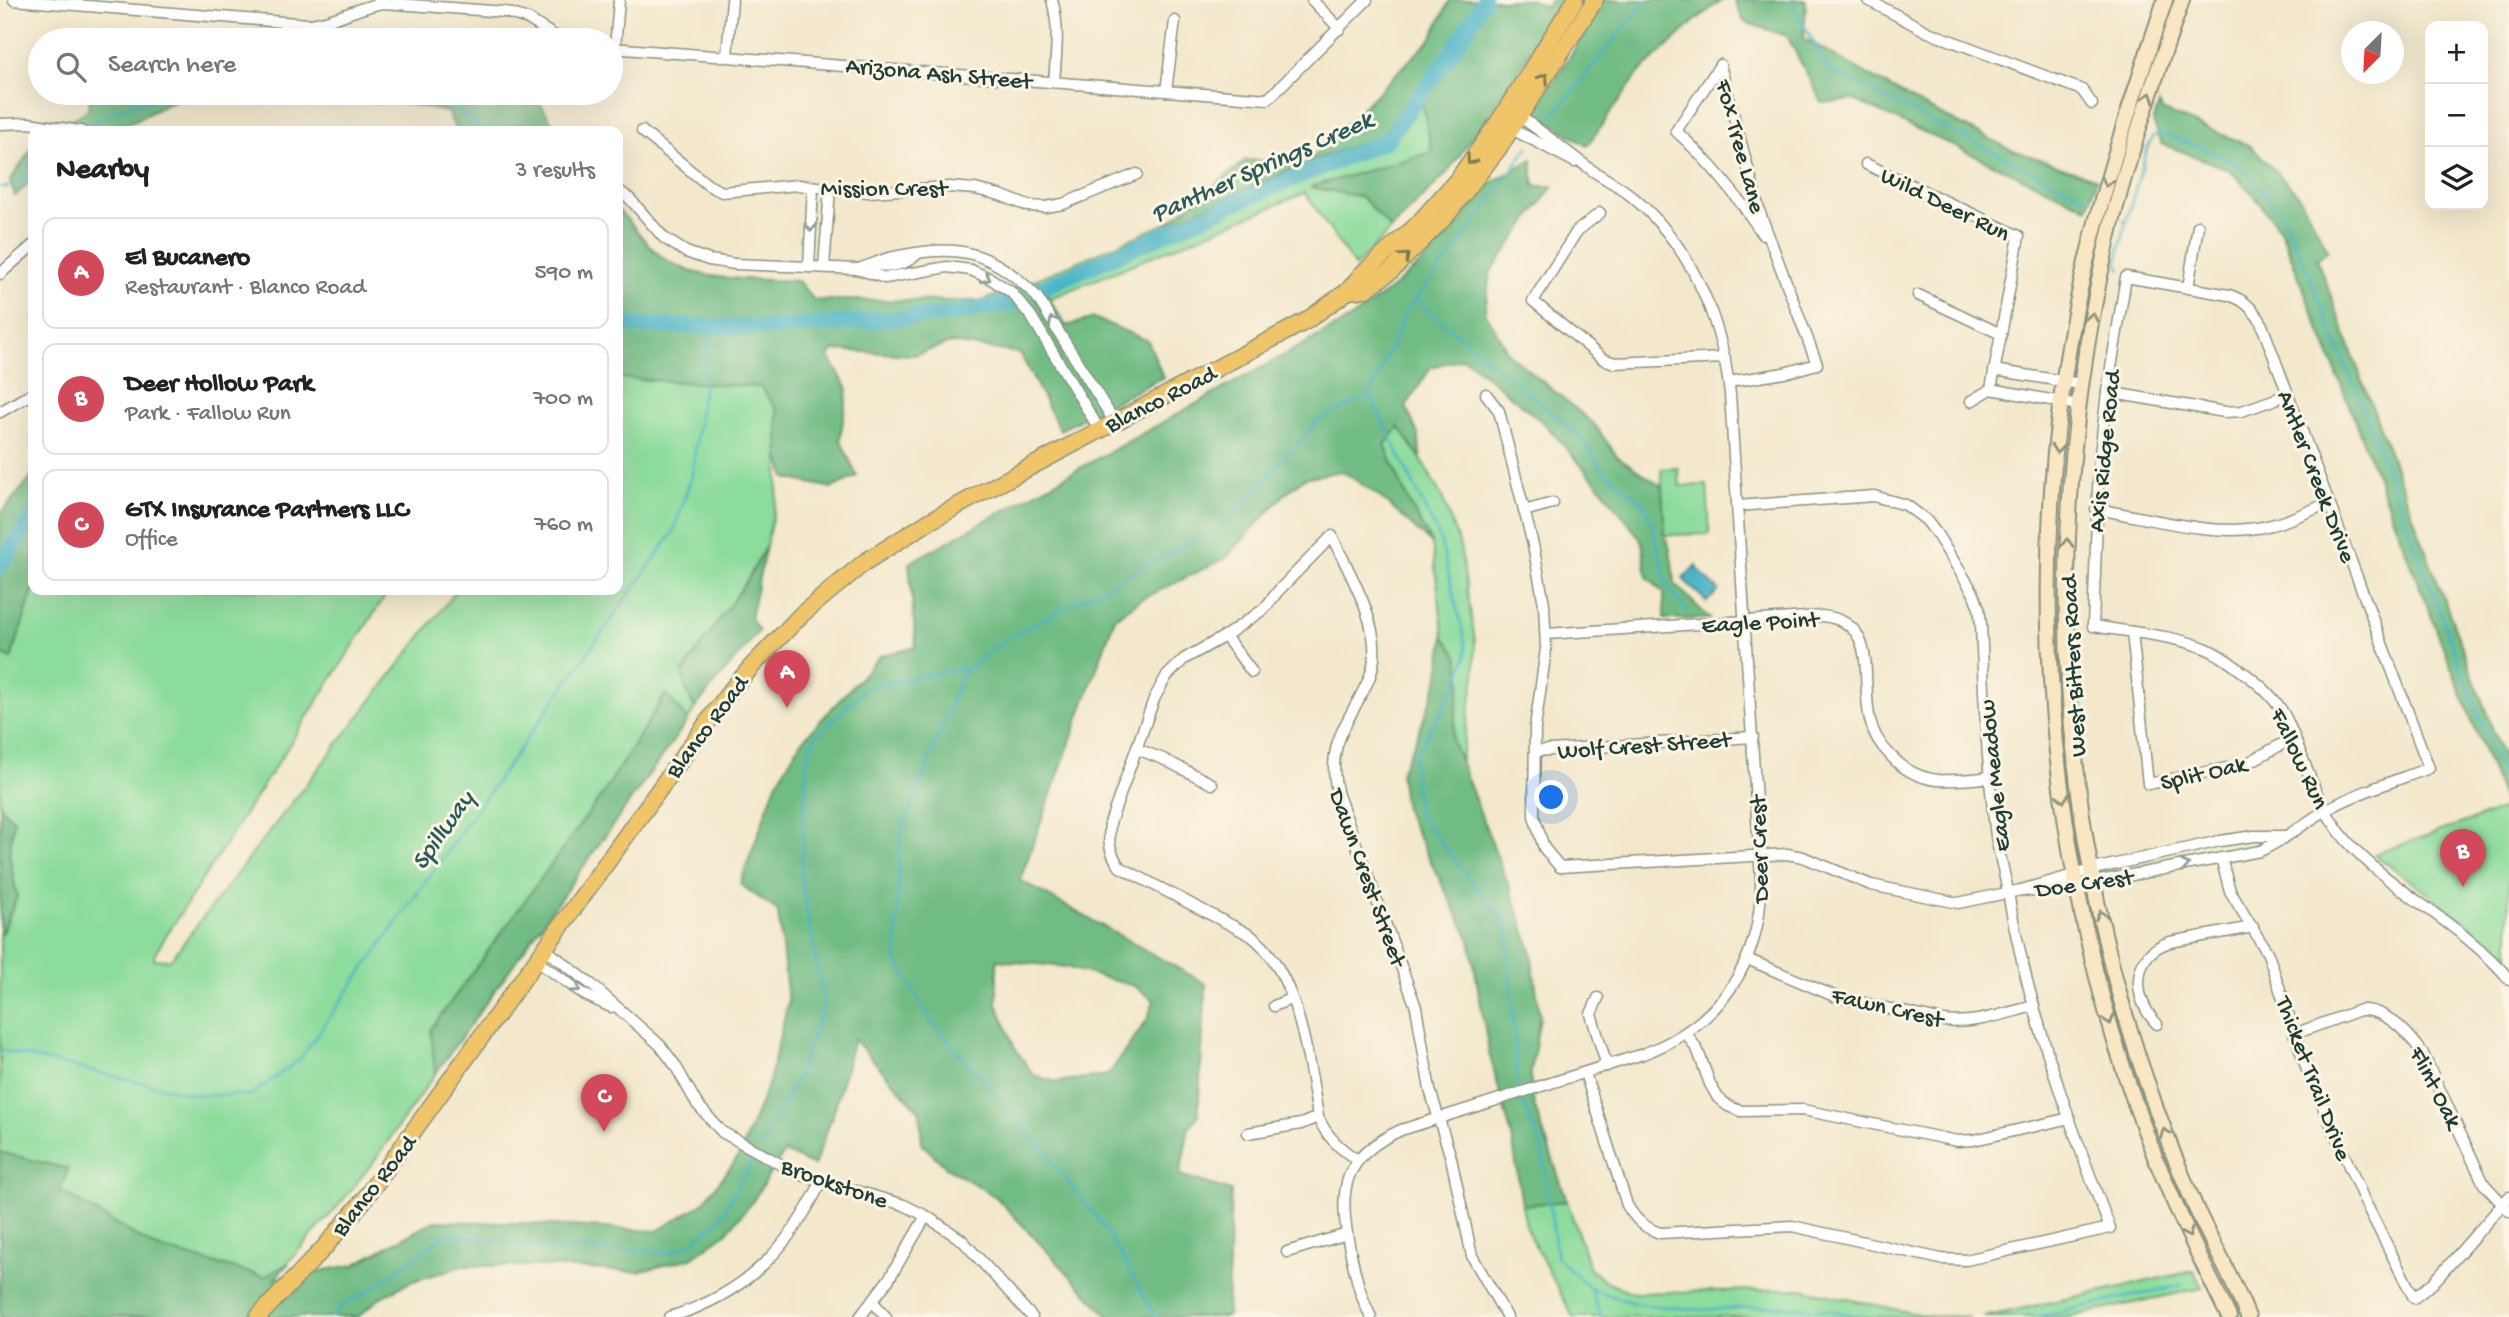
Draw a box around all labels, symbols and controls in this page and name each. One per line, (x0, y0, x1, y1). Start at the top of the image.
north arrow (2341, 21, 2404, 84)
map controls (2425, 21, 2488, 210)
button: + (2425, 21, 2488, 84)
search box (28, 28, 623, 105)
icon: search (52, 48, 90, 86)
text: Search here (108, 51, 236, 82)
street label: Arizona Ash Street (844, 53, 1035, 98)
one-way arrow (1536, 73, 1549, 86)
street label: Fox Tree Lane (1707, 76, 1771, 217)
button: − (2425, 84, 2488, 147)
one-way arrow (2141, 92, 2155, 104)
water label: Panther Springs Creek (1147, 105, 1380, 232)
button: layers (2425, 147, 2488, 210)
one-way arrow (1467, 152, 1479, 165)
text: Nearby (56, 154, 149, 189)
text: 3 results (515, 158, 595, 185)
street label: Wild Deer Run (1875, 162, 2014, 250)
street label: Mission Crest (821, 176, 950, 205)
one-way arrow (2101, 176, 2115, 188)
one-way arrow (804, 222, 819, 233)
text: El Bucanero (125, 244, 250, 275)
one-way arrow (1397, 253, 1410, 266)
text: A (74, 260, 88, 287)
text: 590 m (535, 260, 593, 287)
one-way arrow (979, 269, 991, 283)
text: Restaurant · Blanco Road (125, 275, 366, 302)
one-way arrow (2084, 311, 2099, 323)
one-way arrow (1048, 316, 1061, 329)
street label: Blanco Road (1100, 360, 1224, 442)
street label: Axis Ridge Road (2084, 367, 2130, 534)
text: Deer Hollow Park (125, 370, 313, 401)
text: B (75, 386, 87, 413)
text: 700 m (533, 386, 593, 413)
street label: Antler Creek Drive (2269, 387, 2361, 568)
text: Park · Fallow Run (125, 401, 291, 428)
one-way arrow (2050, 444, 2065, 455)
text: GTX Insurance Partners LLC (125, 496, 409, 527)
text: C (75, 512, 87, 539)
text: 760 m (535, 512, 593, 539)
text: Office (125, 527, 178, 554)
one-way arrow (2059, 538, 2074, 549)
street label: West Bitters Road (2056, 572, 2095, 757)
street label: Eagle Point (1701, 607, 1822, 642)
pin: A (764, 650, 810, 708)
street label: Blanco Road (660, 670, 758, 786)
street label: Eagle Meadow (1974, 698, 2019, 853)
street label: Fallow Run (2261, 703, 2334, 815)
street label: Wolf Crest Street (1557, 727, 1734, 768)
street label: Split Oak (2158, 751, 2252, 799)
your location (1534, 780, 1568, 814)
water label: Spillway (406, 784, 484, 877)
street label: Dawn Crest Street (1319, 784, 1412, 973)
one-way arrow (2056, 792, 2071, 804)
street label: Deer Crest (1745, 793, 1778, 905)
pin: B (2440, 829, 2486, 887)
one-way arrow (2179, 858, 2191, 873)
street label: Doe Crest (2032, 864, 2138, 907)
one-way arrow (2095, 909, 2109, 921)
one-way arrow (568, 980, 581, 993)
street label: Fawn Crest (1828, 982, 1948, 1037)
street label: Thicket Trail Drive (2266, 991, 2357, 1166)
one-way arrow (2101, 1013, 2115, 1026)
street label: Flint Oak (2401, 1042, 2468, 1136)
pin: C (581, 1074, 627, 1132)
one-way arrow (2160, 1128, 2174, 1140)
street label: Blanco Road (326, 1129, 426, 1245)
street label: Brookstone (776, 1153, 892, 1217)
one-way arrow (2180, 1226, 2194, 1238)

